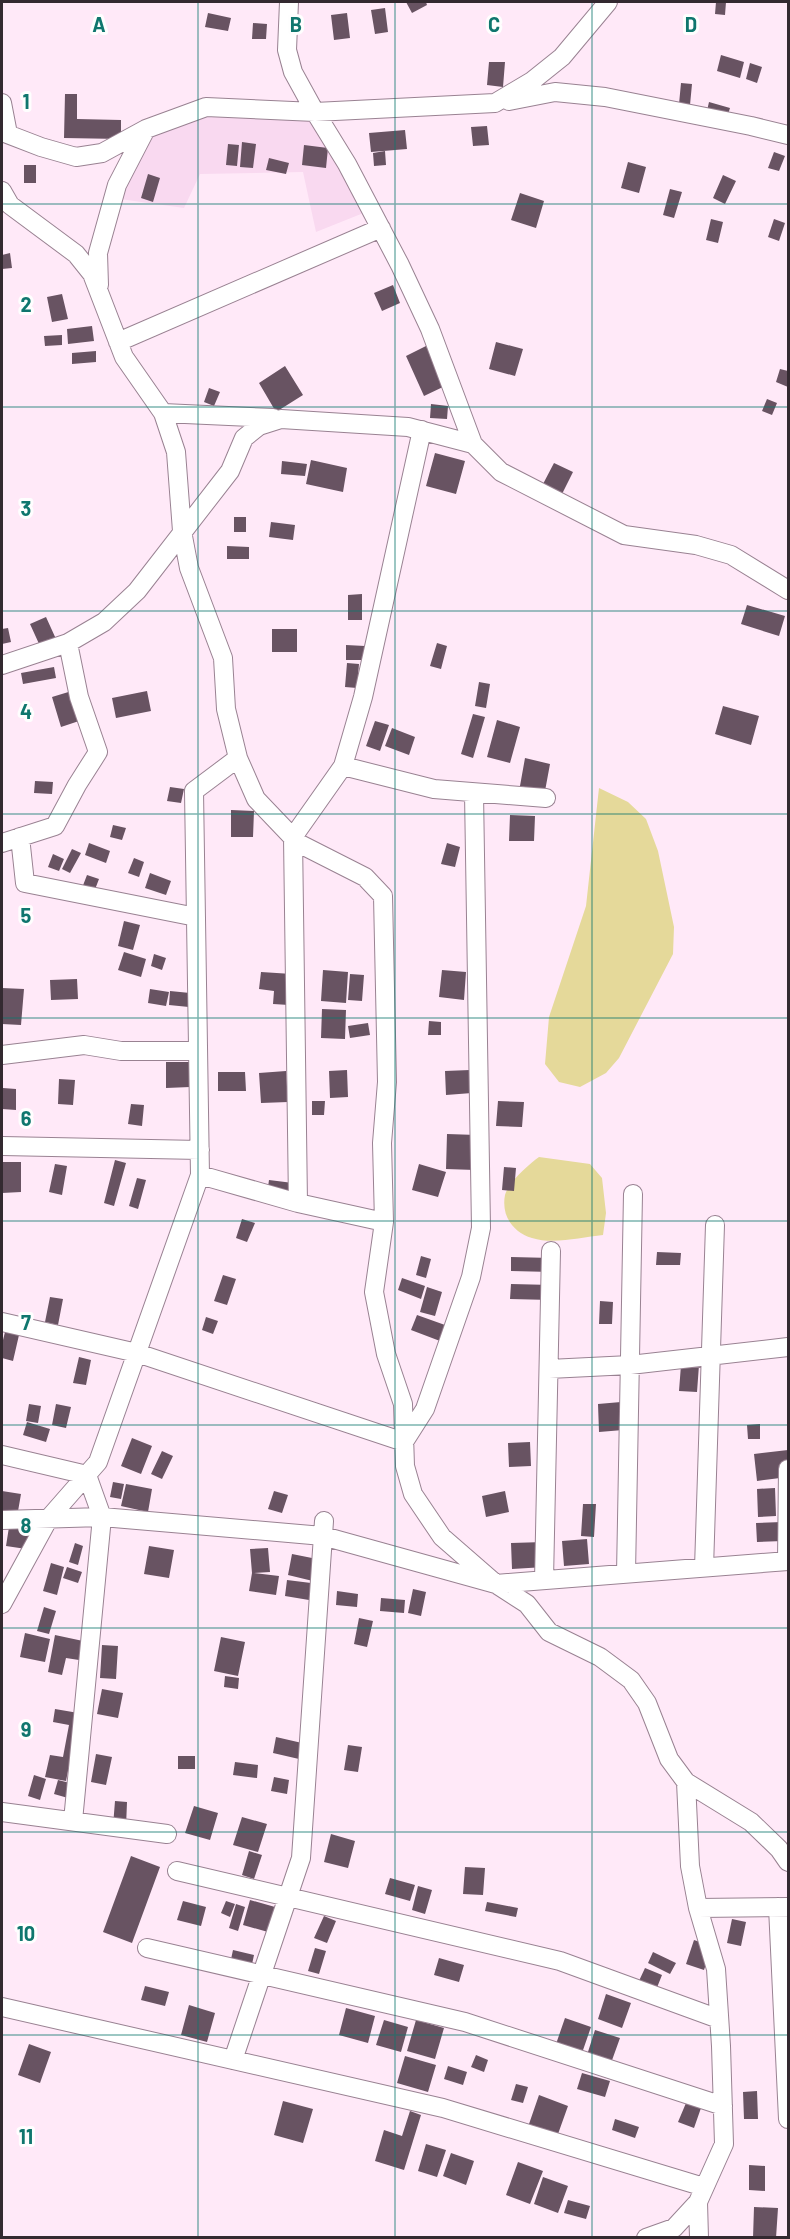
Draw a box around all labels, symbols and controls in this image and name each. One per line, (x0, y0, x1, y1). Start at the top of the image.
text: A (92, 12, 106, 36)
text: B (290, 12, 302, 36)
text: C (488, 12, 500, 36)
text: D (685, 12, 697, 36)
text: 1 (22, 89, 30, 113)
text: 2 (20, 292, 32, 316)
text: 3 (21, 496, 31, 520)
text: 4 (20, 699, 32, 723)
text: 5 (21, 903, 32, 927)
text: 6 (21, 1106, 32, 1130)
text: 7 (21, 1310, 31, 1334)
text: 8 (21, 1513, 32, 1537)
text: 9 (21, 1717, 31, 1741)
text: 10 (17, 1921, 35, 1945)
text: 11 (19, 2124, 33, 2148)

